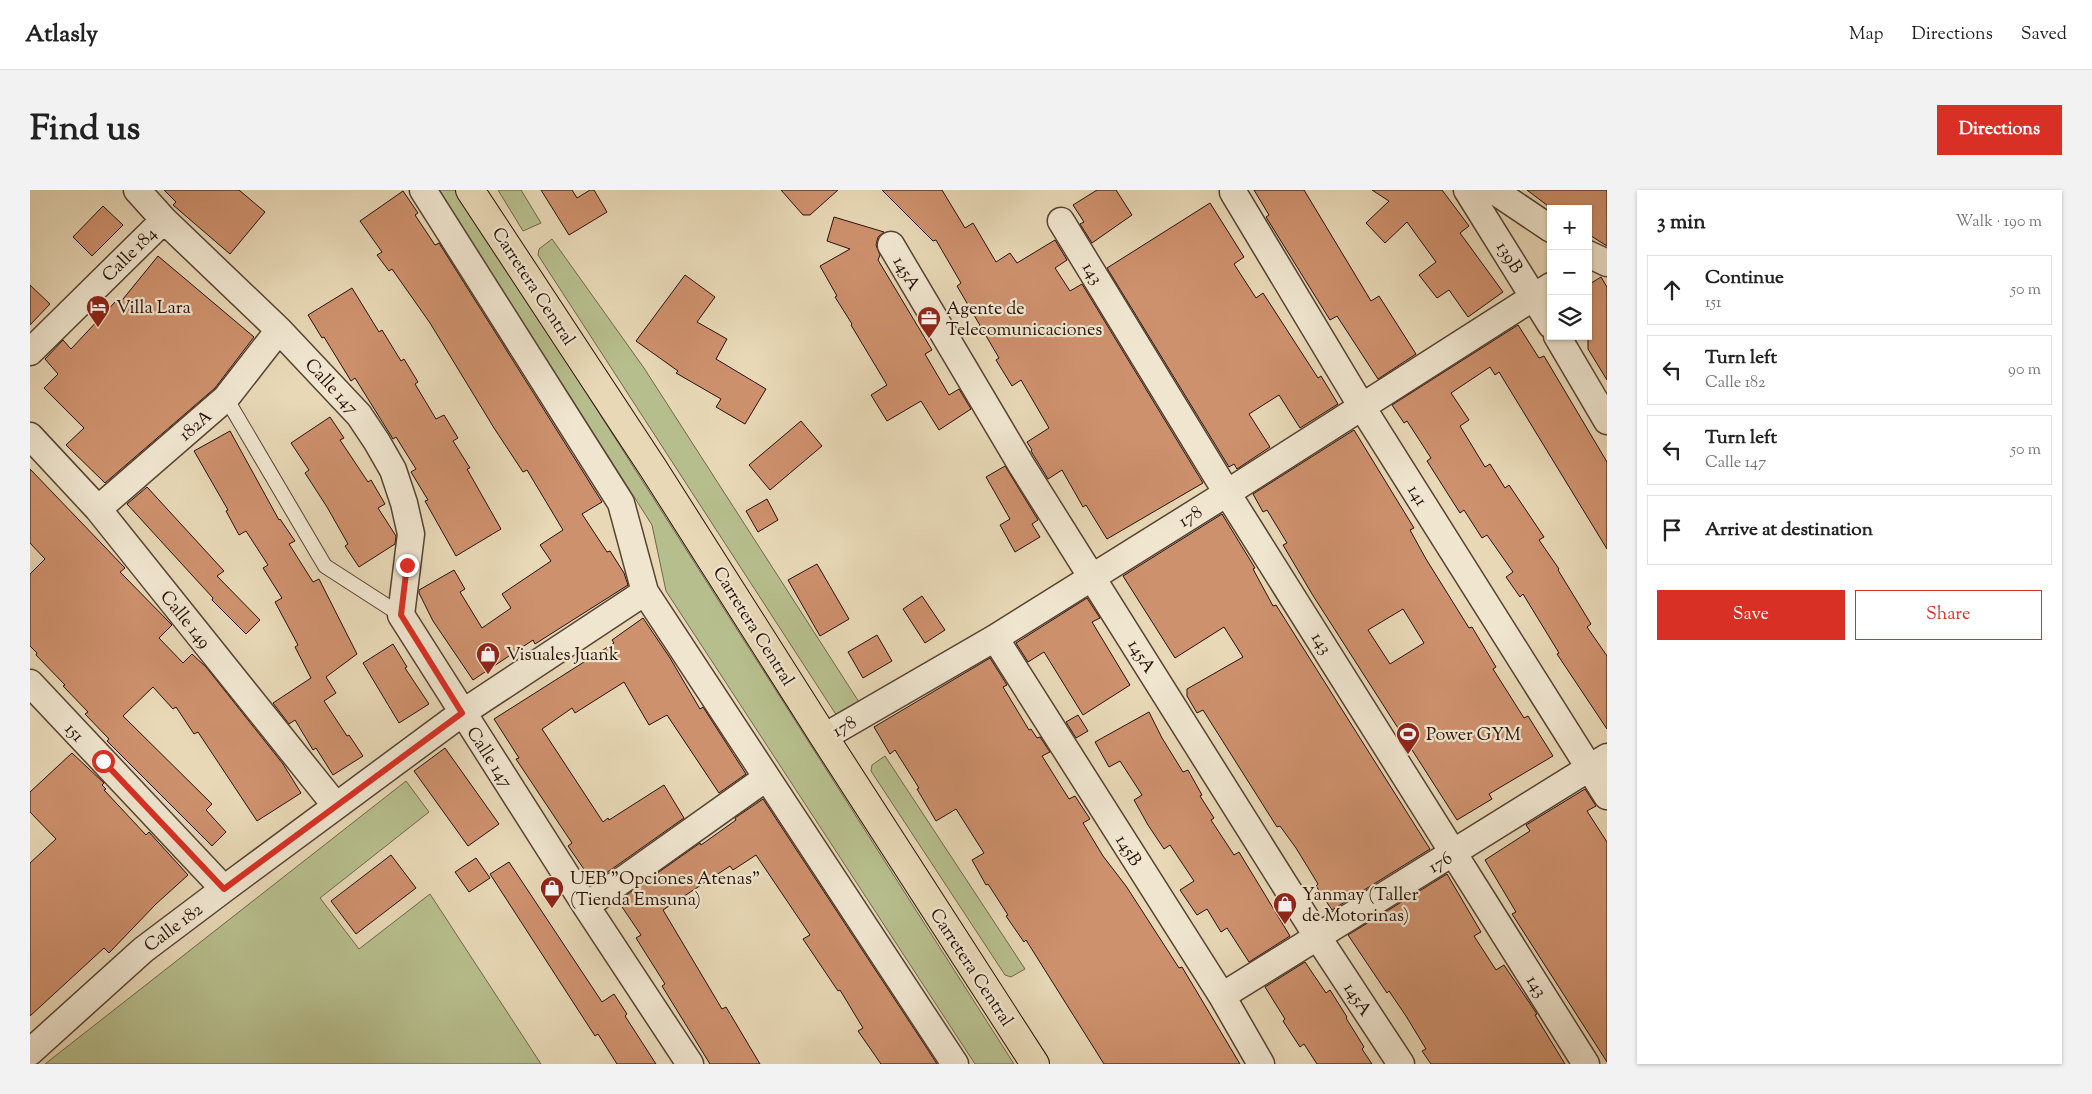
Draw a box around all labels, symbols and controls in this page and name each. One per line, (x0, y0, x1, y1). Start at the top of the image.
text: Atlasly (25, 18, 98, 52)
text: Map (1849, 22, 1884, 48)
text: Directions (1912, 22, 1993, 48)
text: Saved (2021, 22, 2067, 48)
text: Find us (30, 105, 140, 156)
button: Directions (1937, 105, 2062, 155)
map controls (1547, 205, 1592, 340)
button: + (1547, 205, 1592, 250)
text: 3 min (1657, 208, 1706, 238)
text: Walk · 190 m (1955, 211, 2042, 234)
street label: Calle 184 (97, 222, 164, 289)
street label: Carretera Central (484, 223, 580, 351)
street label: 139B (1488, 237, 1528, 279)
button: − (1547, 250, 1592, 295)
street label: 145A (885, 252, 926, 296)
street label: 143 (1074, 258, 1108, 290)
text: Continue (1705, 265, 1784, 292)
icon: ahead (1658, 276, 1686, 304)
text: 50 m (2010, 279, 2041, 302)
text: 151 (1705, 292, 1721, 315)
hotel icon: Villa Lara (85, 294, 111, 328)
button: layers (1547, 295, 1592, 340)
place label: Villa Lara (116, 296, 191, 322)
place label: Agente de Telecomunicaciones (946, 297, 1102, 344)
office icon: Agente de Telecomunicaciones (916, 305, 942, 339)
text: Turn left (1705, 345, 1777, 372)
street label: Calle 147 (298, 353, 364, 421)
icon: left (1658, 356, 1686, 384)
text: 90 m (2008, 359, 2041, 382)
text: Calle 182 (1705, 372, 1765, 395)
street label: 182А (174, 405, 219, 448)
text: Turn left (1705, 425, 1777, 452)
icon: left (1658, 436, 1686, 464)
text: 50 m (2010, 439, 2041, 462)
text: Calle 147 (1705, 452, 1766, 475)
street label: 141 (1400, 480, 1433, 512)
street label: 178 (1174, 500, 1208, 535)
icon: arrive (1658, 516, 1686, 544)
text: Arrive at destination (1705, 517, 1873, 544)
route end (396, 554, 419, 577)
street label: Carretera Central (705, 562, 800, 692)
street label: Calle 149 (153, 585, 216, 655)
button: Save (1657, 590, 1845, 640)
button: Share (1855, 590, 2042, 640)
street label: 143 (1303, 628, 1337, 660)
street label: 145A (1120, 635, 1161, 680)
shop icon: Visuales Juank (475, 641, 501, 675)
place label: Visuales Juank (506, 643, 619, 669)
street label: 178 (828, 710, 862, 745)
street label: 151 (58, 718, 89, 749)
sports icon: Power GYM (1395, 721, 1421, 755)
street label: Calle 147 (459, 722, 518, 794)
place label: Power GYM (1426, 723, 1521, 749)
route start (92, 750, 115, 773)
street label: 145B (1108, 830, 1147, 872)
street label: 176 (1424, 846, 1458, 881)
place label: UEB "Opciones Atenas" (Tienda Emsuna) (570, 867, 760, 914)
shop icon: UEB "Opciones Atenas" (Tienda Emsuna) (539, 875, 565, 909)
place label: Yanmay (Taller de Motorinas) (1302, 883, 1419, 930)
shop icon: Yanmay (Taller de Motorinas) (1272, 891, 1298, 925)
street label: Calle 182 (139, 897, 210, 959)
street label: Carretera Central (922, 904, 1018, 1032)
street label: 143 (1518, 971, 1552, 1003)
street label: 145A (1336, 978, 1377, 1023)

